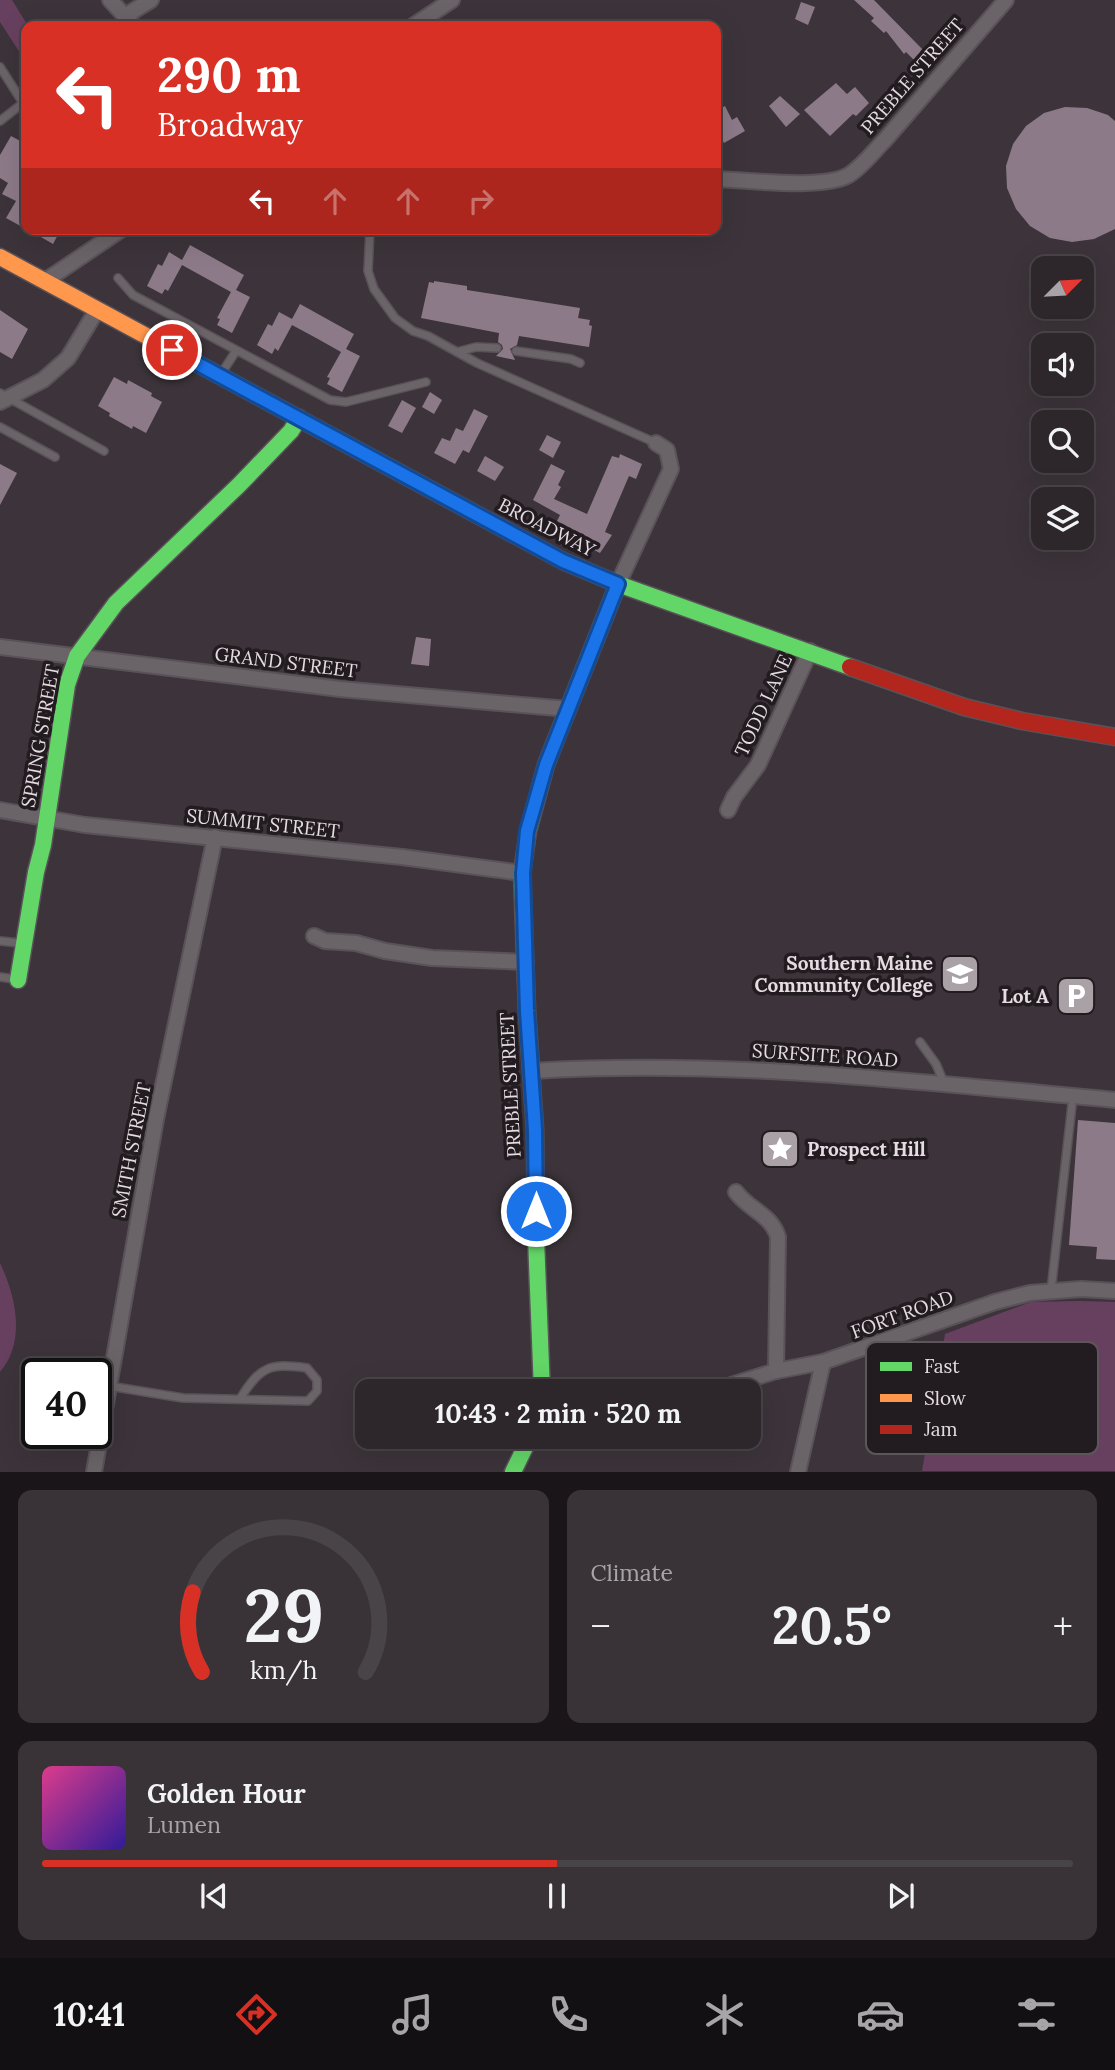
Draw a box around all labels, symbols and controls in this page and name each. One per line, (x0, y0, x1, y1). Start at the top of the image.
street label: PREBLE STREET (855, 13, 969, 139)
text: 290 m (157, 43, 300, 105)
icon: left (42, 49, 133, 140)
text: Broadway (157, 104, 303, 145)
icon: left (243, 182, 281, 220)
icon: ahead (316, 182, 354, 220)
icon: ahead (389, 182, 427, 220)
icon: right (462, 182, 500, 220)
north arrow (1031, 256, 1094, 318)
map controls (1031, 256, 1094, 550)
pin (142, 320, 202, 380)
icon: arrive (153, 331, 191, 369)
button: sound (1031, 333, 1094, 396)
button: search (1031, 410, 1094, 473)
button: layers (1031, 487, 1094, 550)
street label: BROADWAY (495, 492, 600, 562)
street label: GRAND STREET (213, 641, 359, 683)
street label: TODD LANE (729, 650, 797, 760)
street label: SPRING STREET (16, 663, 64, 809)
street label: SUMMIT STREET (185, 803, 341, 843)
place label: Southern Maine Community College (754, 951, 933, 997)
school or university icon: Southern Maine Community College (939, 953, 981, 995)
parking icon: Lot A (1055, 975, 1097, 1017)
place label: Lot A (1001, 984, 1049, 1008)
street label: PREBLE STREET (494, 1012, 526, 1158)
street label: SURFSITE ROAD (751, 1038, 899, 1072)
street label: SMITH STREET (106, 1080, 156, 1220)
place icon: Prospect Hill (759, 1128, 801, 1170)
place label: Prospect Hill (807, 1137, 926, 1161)
position arrow (499, 1174, 573, 1248)
street label: FORT ROAD (848, 1284, 956, 1344)
legend (866, 1342, 1098, 1454)
text: Fast (924, 1354, 960, 1378)
speed limit sign: 40 (21, 1358, 112, 1449)
text: Slow (924, 1386, 967, 1410)
text: 10:43 · 2 min · 520 m (435, 1397, 681, 1430)
text: Jam (923, 1417, 958, 1441)
text: Climate (591, 1558, 673, 1587)
text: 29 (243, 1570, 324, 1663)
text: 20.5° (772, 1592, 892, 1658)
text: − (591, 1602, 611, 1650)
text: + (1053, 1602, 1073, 1650)
text: km/h (249, 1654, 317, 1686)
text: Golden Hour (147, 1777, 306, 1810)
text: Lumen (147, 1810, 221, 1839)
icon: previous (195, 1877, 233, 1915)
icon: pause (538, 1877, 576, 1915)
icon: next (882, 1877, 920, 1915)
icon: directions (232, 1990, 281, 2039)
icon: music (388, 1990, 437, 2039)
icon: phone (544, 1990, 593, 2039)
icon: climate (700, 1990, 749, 2039)
icon: car (856, 1990, 905, 2039)
icon: filters (1012, 1990, 1061, 2039)
text: 10:41 (54, 1994, 125, 2035)

